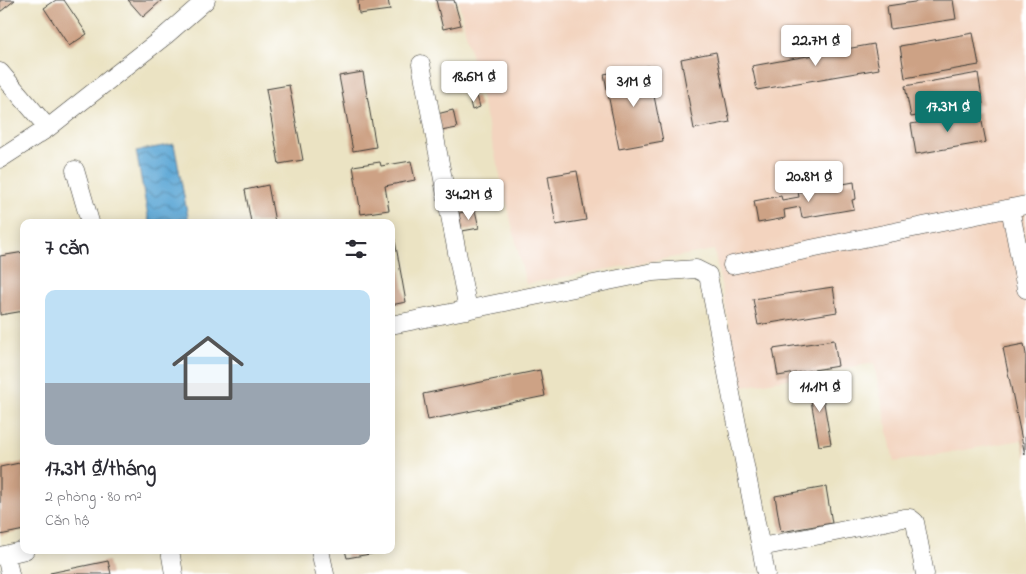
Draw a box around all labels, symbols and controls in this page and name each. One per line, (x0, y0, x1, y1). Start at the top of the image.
pin: 22.7M ₫ (770, 24, 862, 67)
text: 22.7M ₫ (792, 29, 840, 53)
pin: 18.6M ₫ (428, 61, 520, 103)
text: 18.6M ₫ (452, 65, 496, 89)
pin: 31M ₫ (599, 66, 669, 108)
text: 31M ₫ (617, 70, 651, 94)
pin: 17.3M ₫ (902, 90, 994, 133)
text: 17.3M ₫ (926, 95, 970, 119)
pin: 20.8M ₫ (763, 160, 855, 203)
text: 20.8M ₫ (786, 165, 832, 189)
pin: 34.2M ₫ (423, 178, 515, 221)
text: 34.2M ₫ (446, 183, 492, 207)
text: 7 căn (45, 234, 89, 264)
icon: filters (342, 235, 370, 263)
icon: home (163, 323, 253, 413)
pin: 11.1M ₫ (774, 370, 866, 413)
text: 11.1M ₫ (800, 375, 840, 399)
text: 17.3M ₫/tháng (45, 455, 156, 485)
text: 2 phòng · 80 m² (45, 485, 142, 509)
text: Căn hộ (45, 509, 89, 533)

